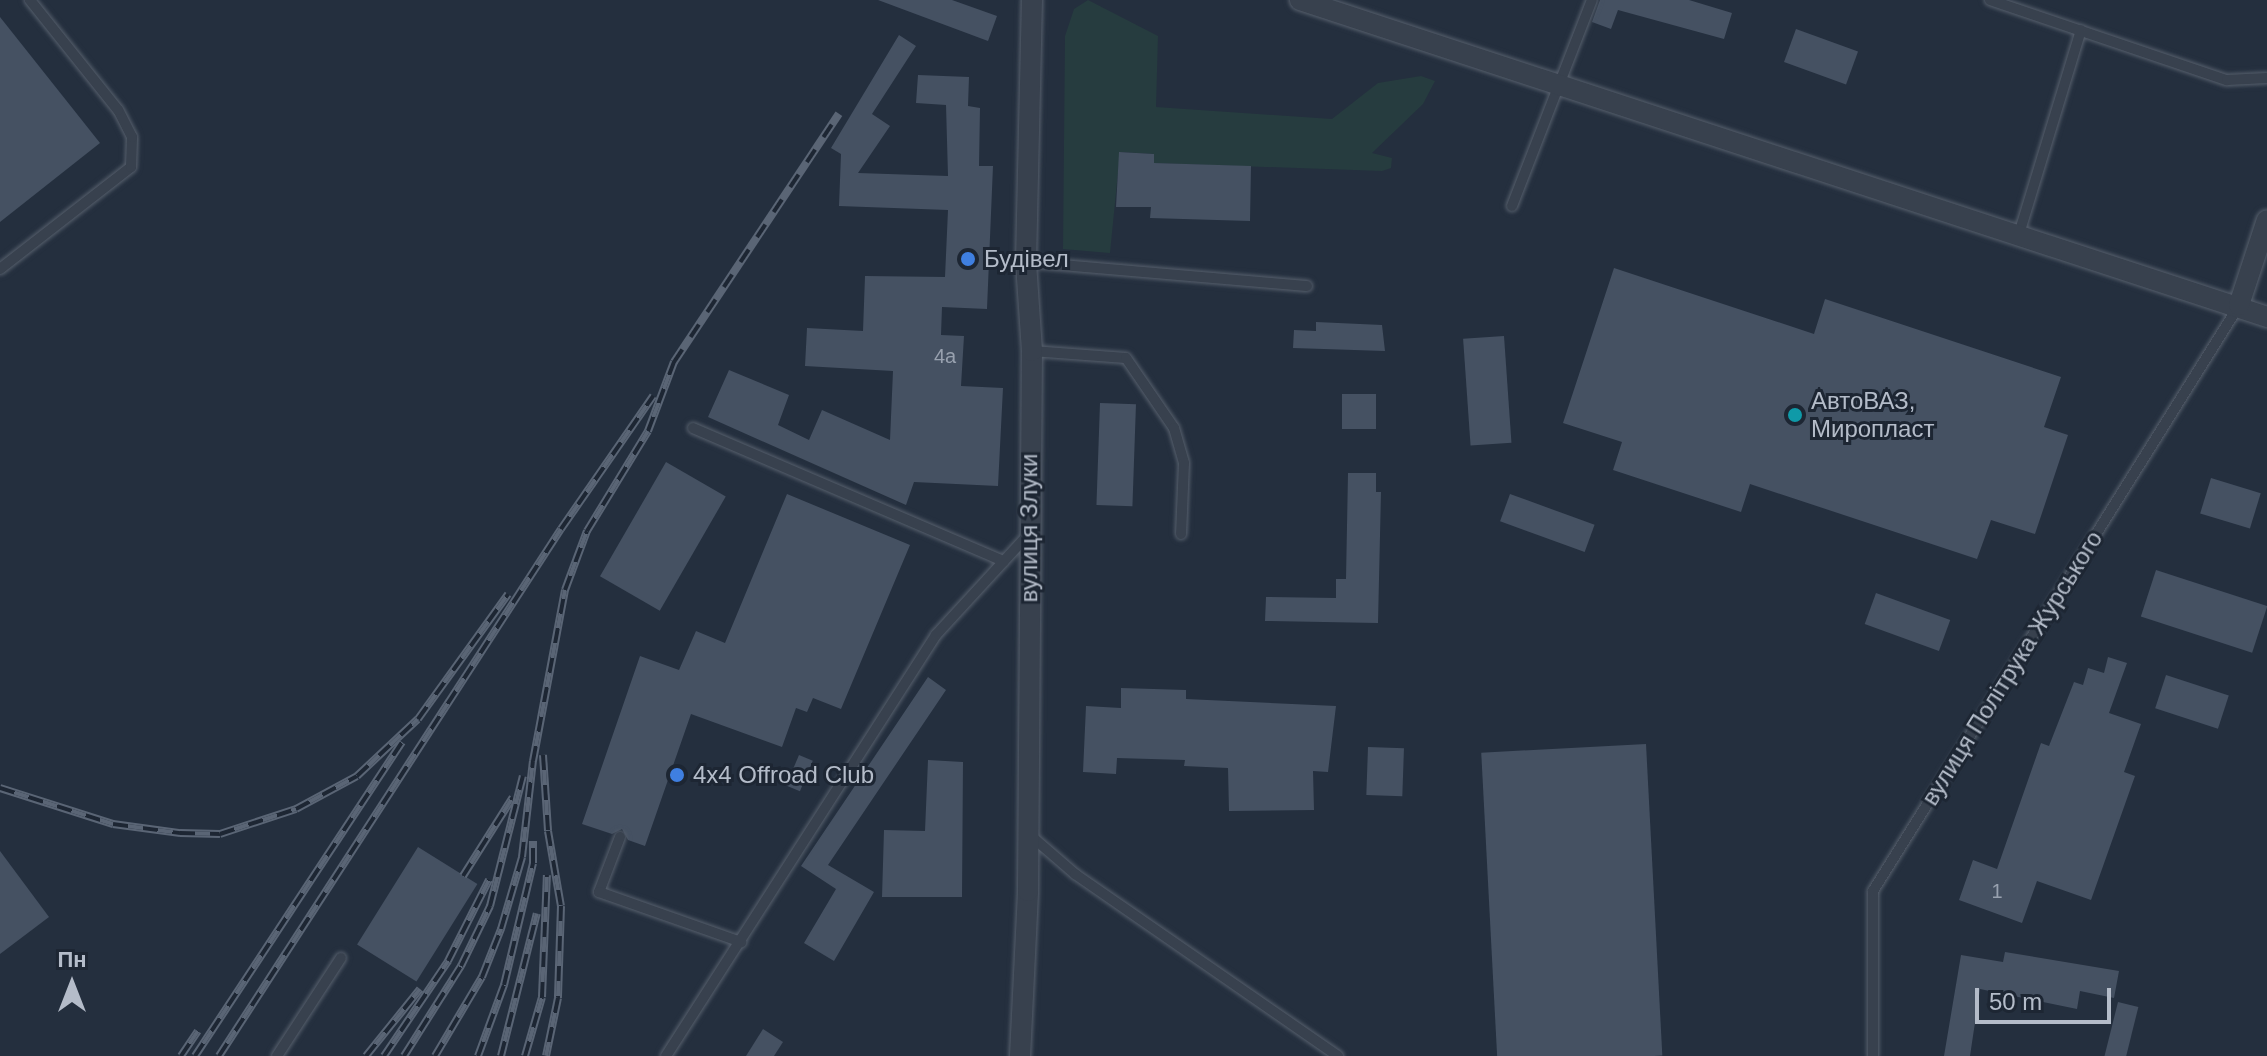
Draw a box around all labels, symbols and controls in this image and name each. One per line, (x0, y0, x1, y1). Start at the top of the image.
place label: Будівел (984, 245, 1069, 273)
marker: Будівел (959, 250, 977, 268)
house number: 4а (934, 344, 956, 368)
place label: АвтоВАЗ, Миропласт (1811, 387, 1934, 443)
marker: АвтоВАЗ, Миропласт (1786, 406, 1804, 424)
street label: вулиця Злуки (1015, 454, 1043, 602)
street label: вулиця Політрука Журського (1915, 525, 2109, 811)
place label: 4x4 Offroad Club (693, 761, 874, 789)
marker: 4x4 Offroad Club (668, 766, 686, 784)
house number: 1 (1991, 879, 2003, 903)
north arrow (32, 944, 112, 1024)
text: Пн (57, 947, 87, 972)
scale bar (1979, 972, 2115, 1022)
text: 50 m (1989, 988, 2042, 1015)

